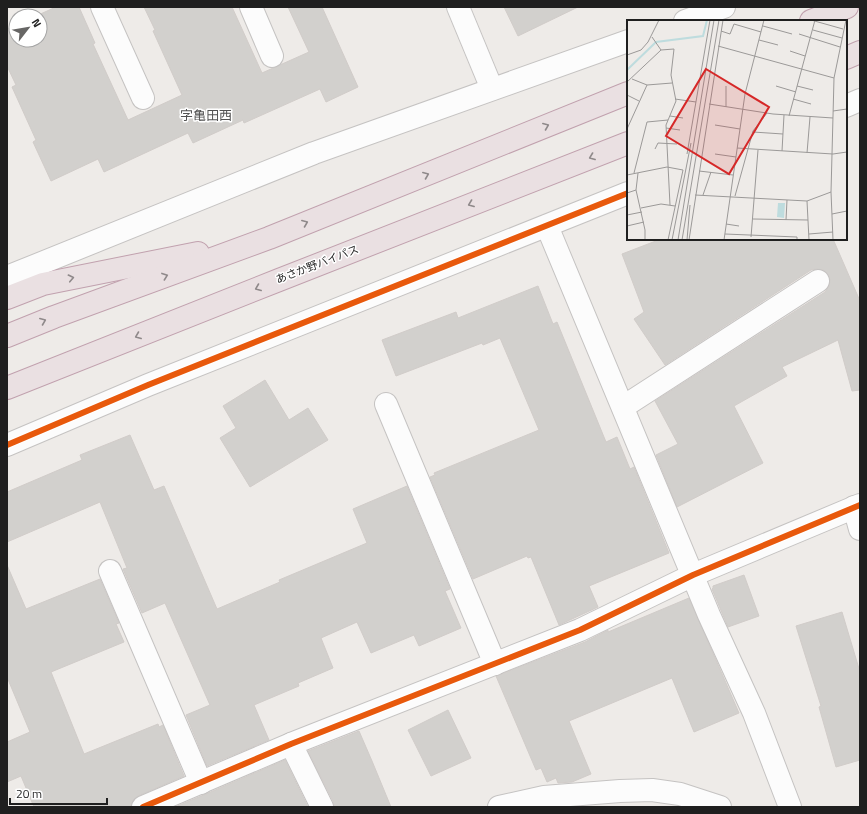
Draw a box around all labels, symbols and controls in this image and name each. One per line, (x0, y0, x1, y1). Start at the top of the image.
north arrow (8, 8, 48, 48)
text: N (28, 15, 45, 30)
inset map (627, 20, 847, 240)
district label: 字亀田西 (180, 105, 232, 125)
one-way arrow (543, 122, 550, 130)
one-way arrow (588, 153, 595, 161)
one-way arrow (422, 171, 429, 179)
one-way arrow (467, 200, 474, 208)
one-way arrow (302, 220, 309, 228)
street label: あさか野バイパス (273, 241, 361, 287)
one-way arrow (162, 273, 169, 281)
one-way arrow (68, 275, 74, 283)
one-way arrow (255, 283, 262, 291)
one-way arrow (40, 318, 47, 326)
one-way arrow (134, 331, 141, 339)
scale bar (10, 780, 107, 806)
text: 20 m (16, 784, 42, 803)

